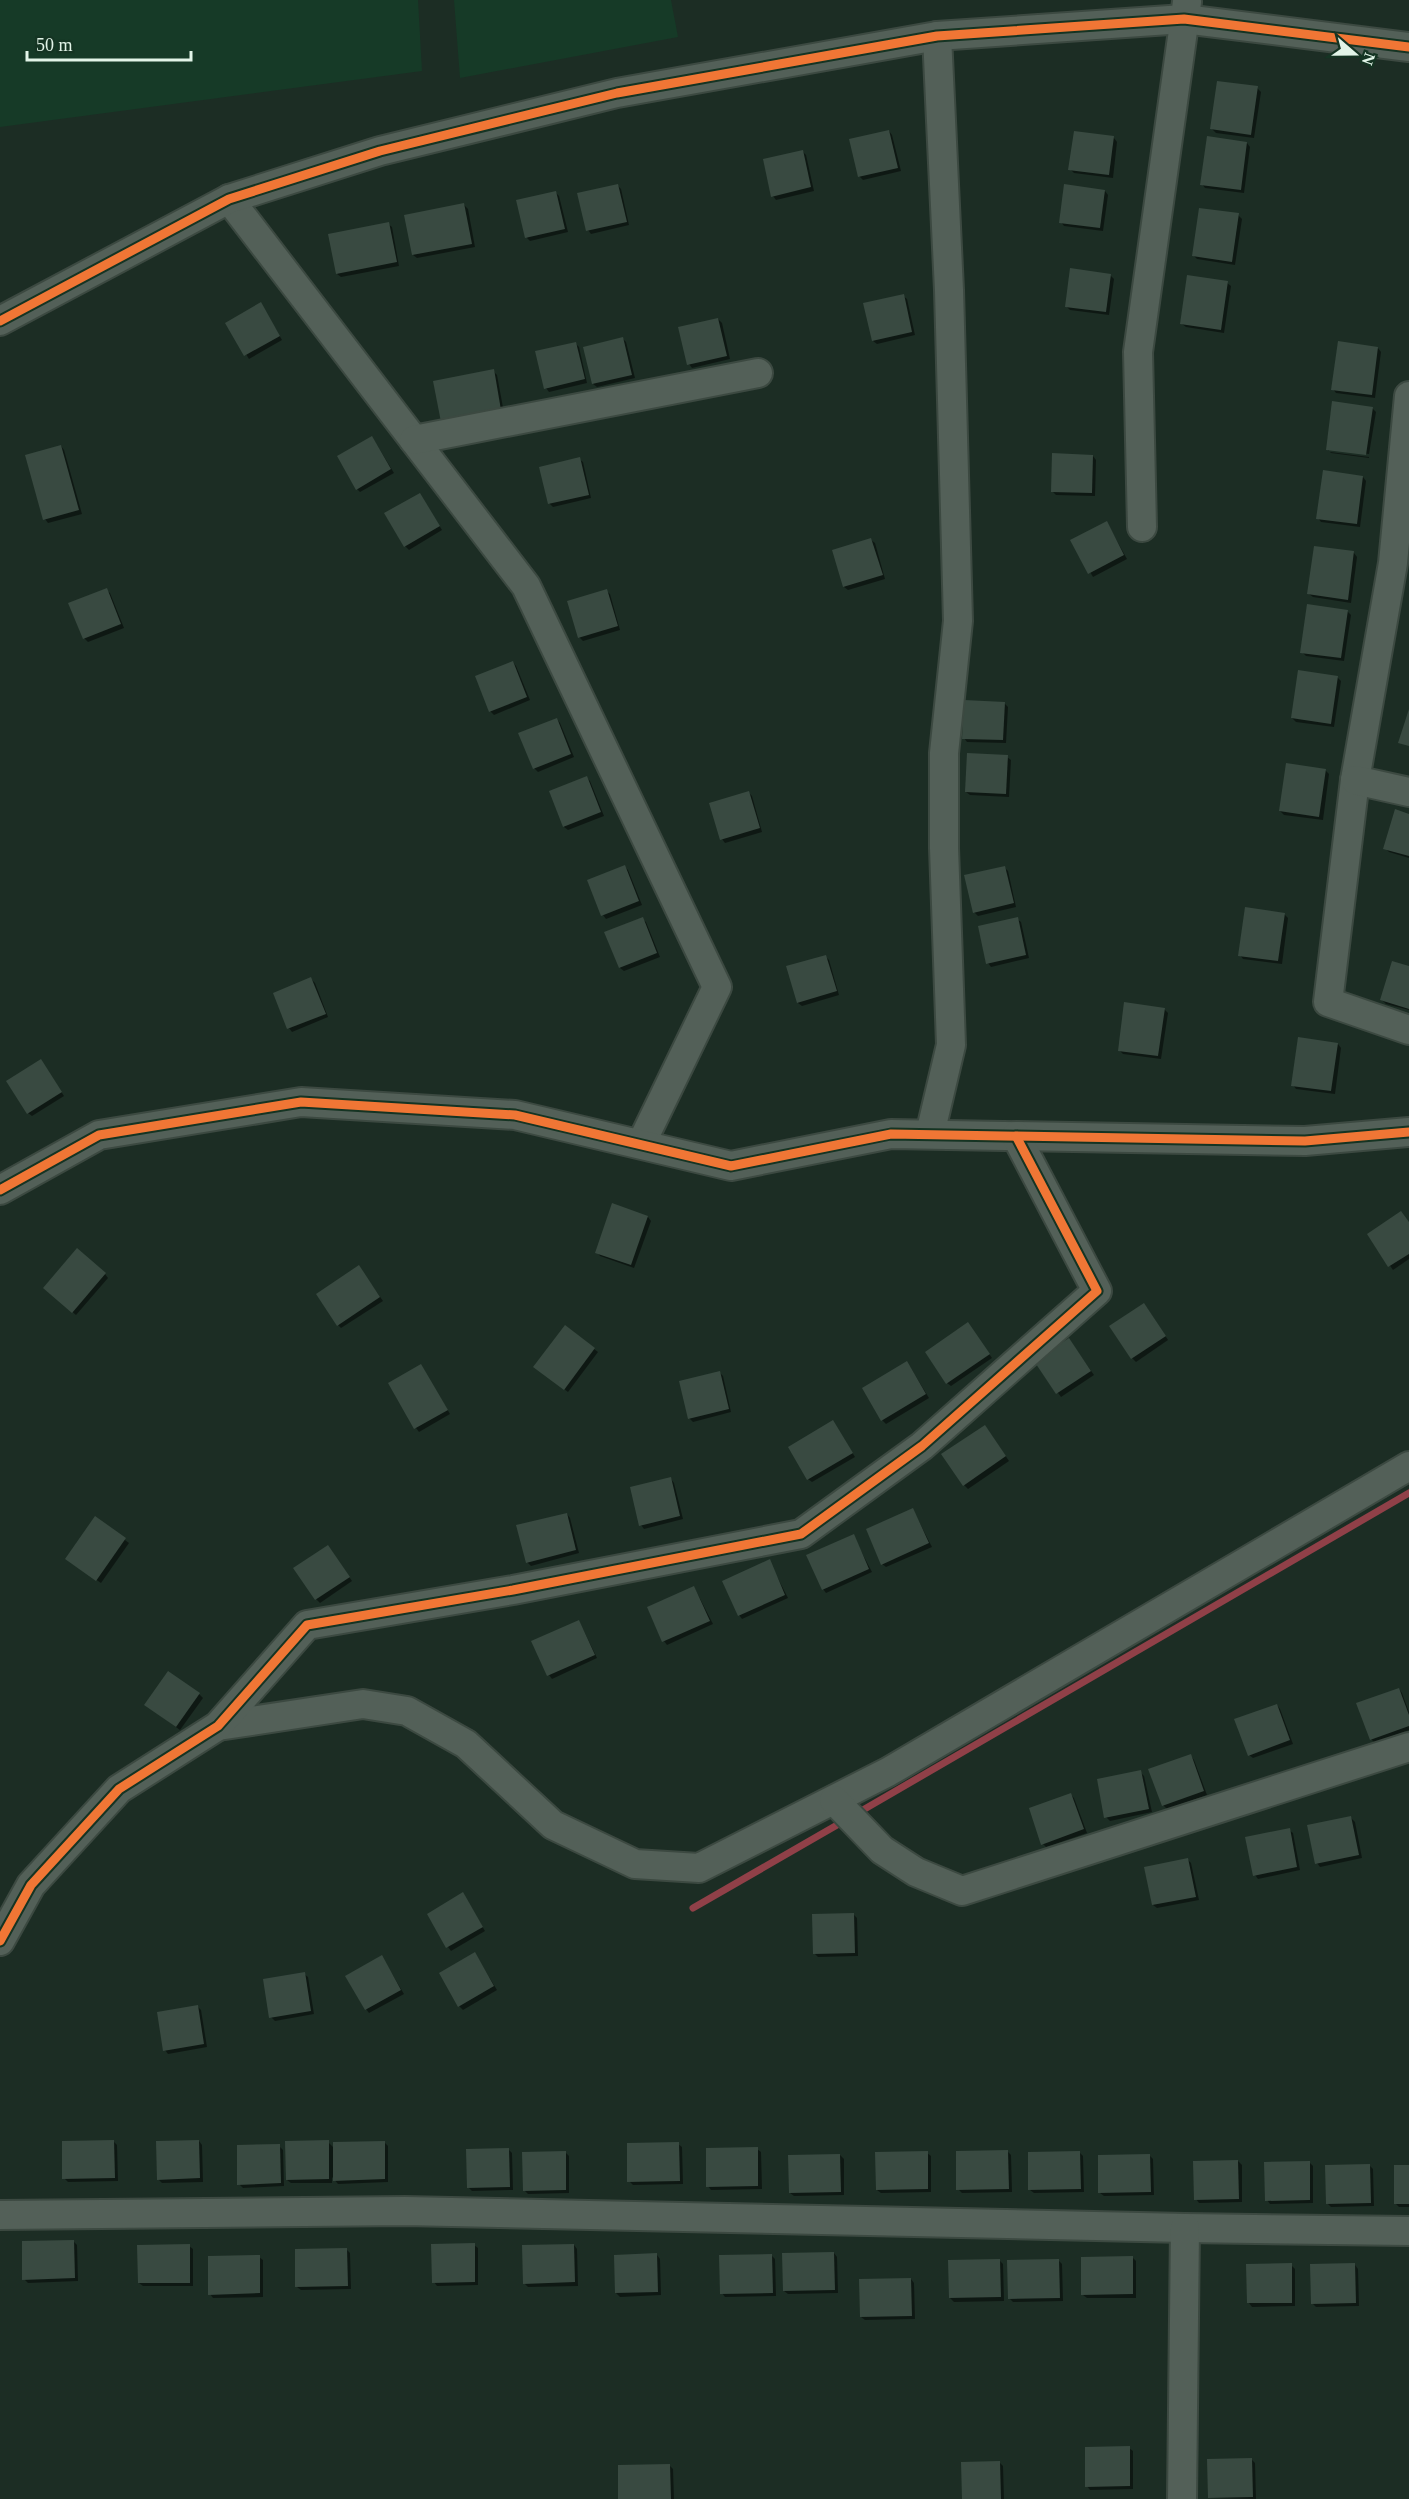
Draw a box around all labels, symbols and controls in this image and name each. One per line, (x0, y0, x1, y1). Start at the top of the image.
scale bar (27, 24, 190, 62)
north arrow (1325, 24, 1385, 84)
text: 50 m (36, 35, 73, 55)
text: N (1359, 51, 1379, 68)

